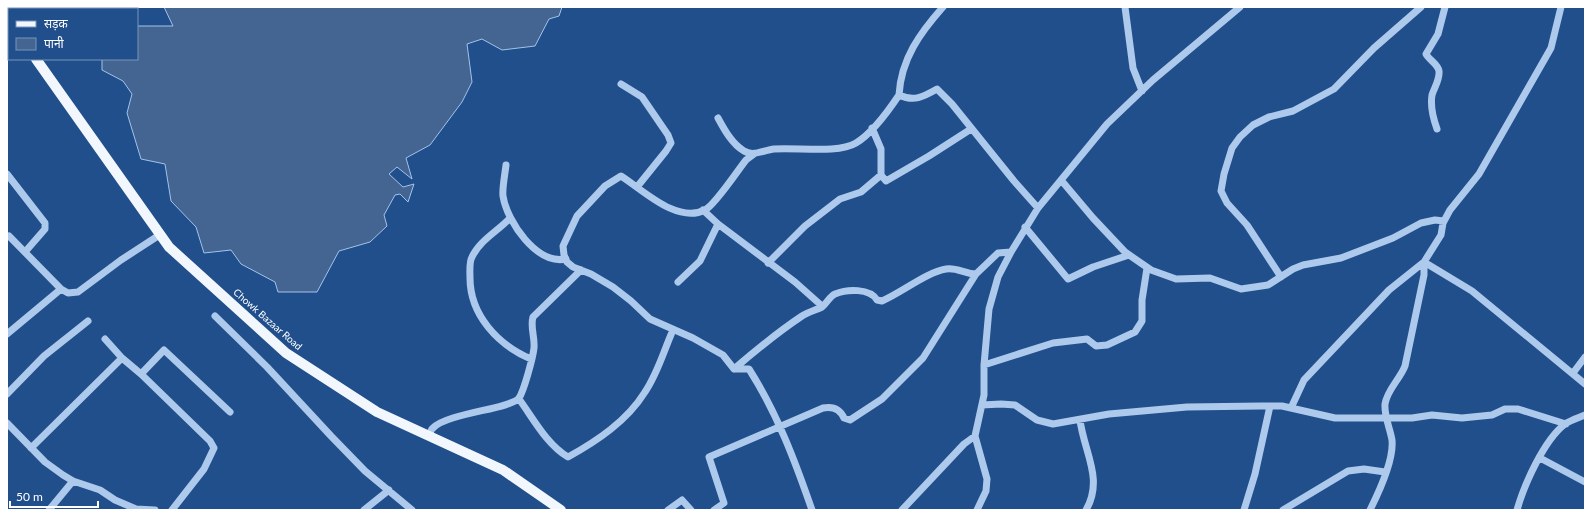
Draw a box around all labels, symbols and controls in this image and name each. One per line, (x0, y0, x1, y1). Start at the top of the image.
legend (8, 8, 138, 60)
text: सड़क (44, 16, 69, 31)
text: पानी (44, 36, 65, 51)
street label: Chowk Bazaar Road (231, 286, 305, 352)
scale bar (10, 483, 98, 509)
text: 50 m (16, 489, 43, 504)

